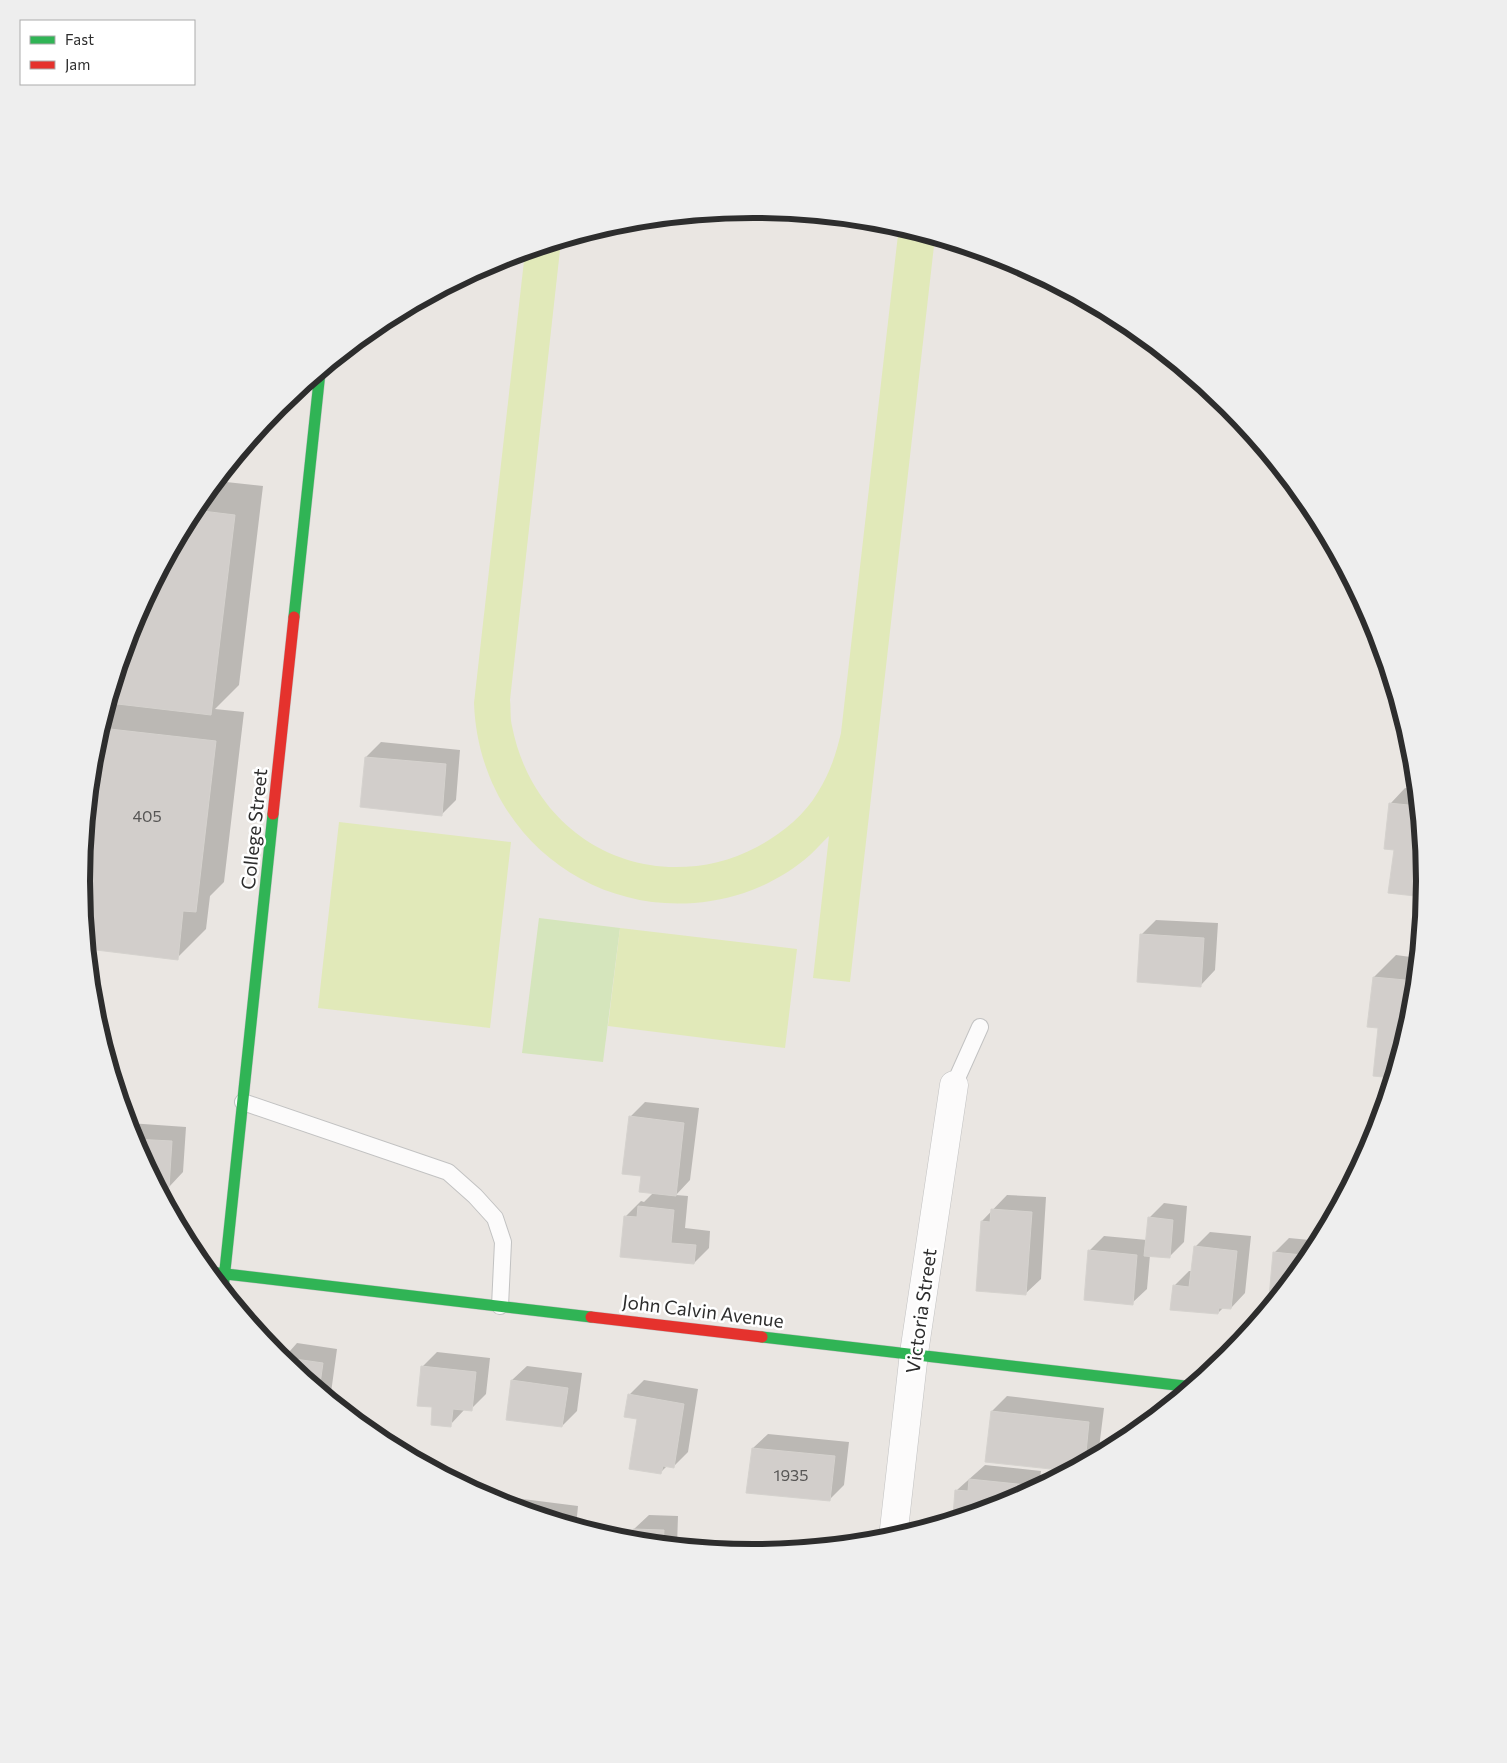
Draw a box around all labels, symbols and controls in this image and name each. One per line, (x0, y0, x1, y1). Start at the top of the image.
legend (20, 20, 195, 85)
text: Fast (65, 30, 94, 48)
text: Jam (65, 55, 90, 73)
street label: College Street (236, 767, 271, 891)
house number: 405 (132, 806, 162, 825)
street label: Victoria Street (900, 1247, 941, 1375)
street label: John Calvin Avenue (621, 1289, 785, 1332)
house number: 1935 (774, 1465, 808, 1484)

